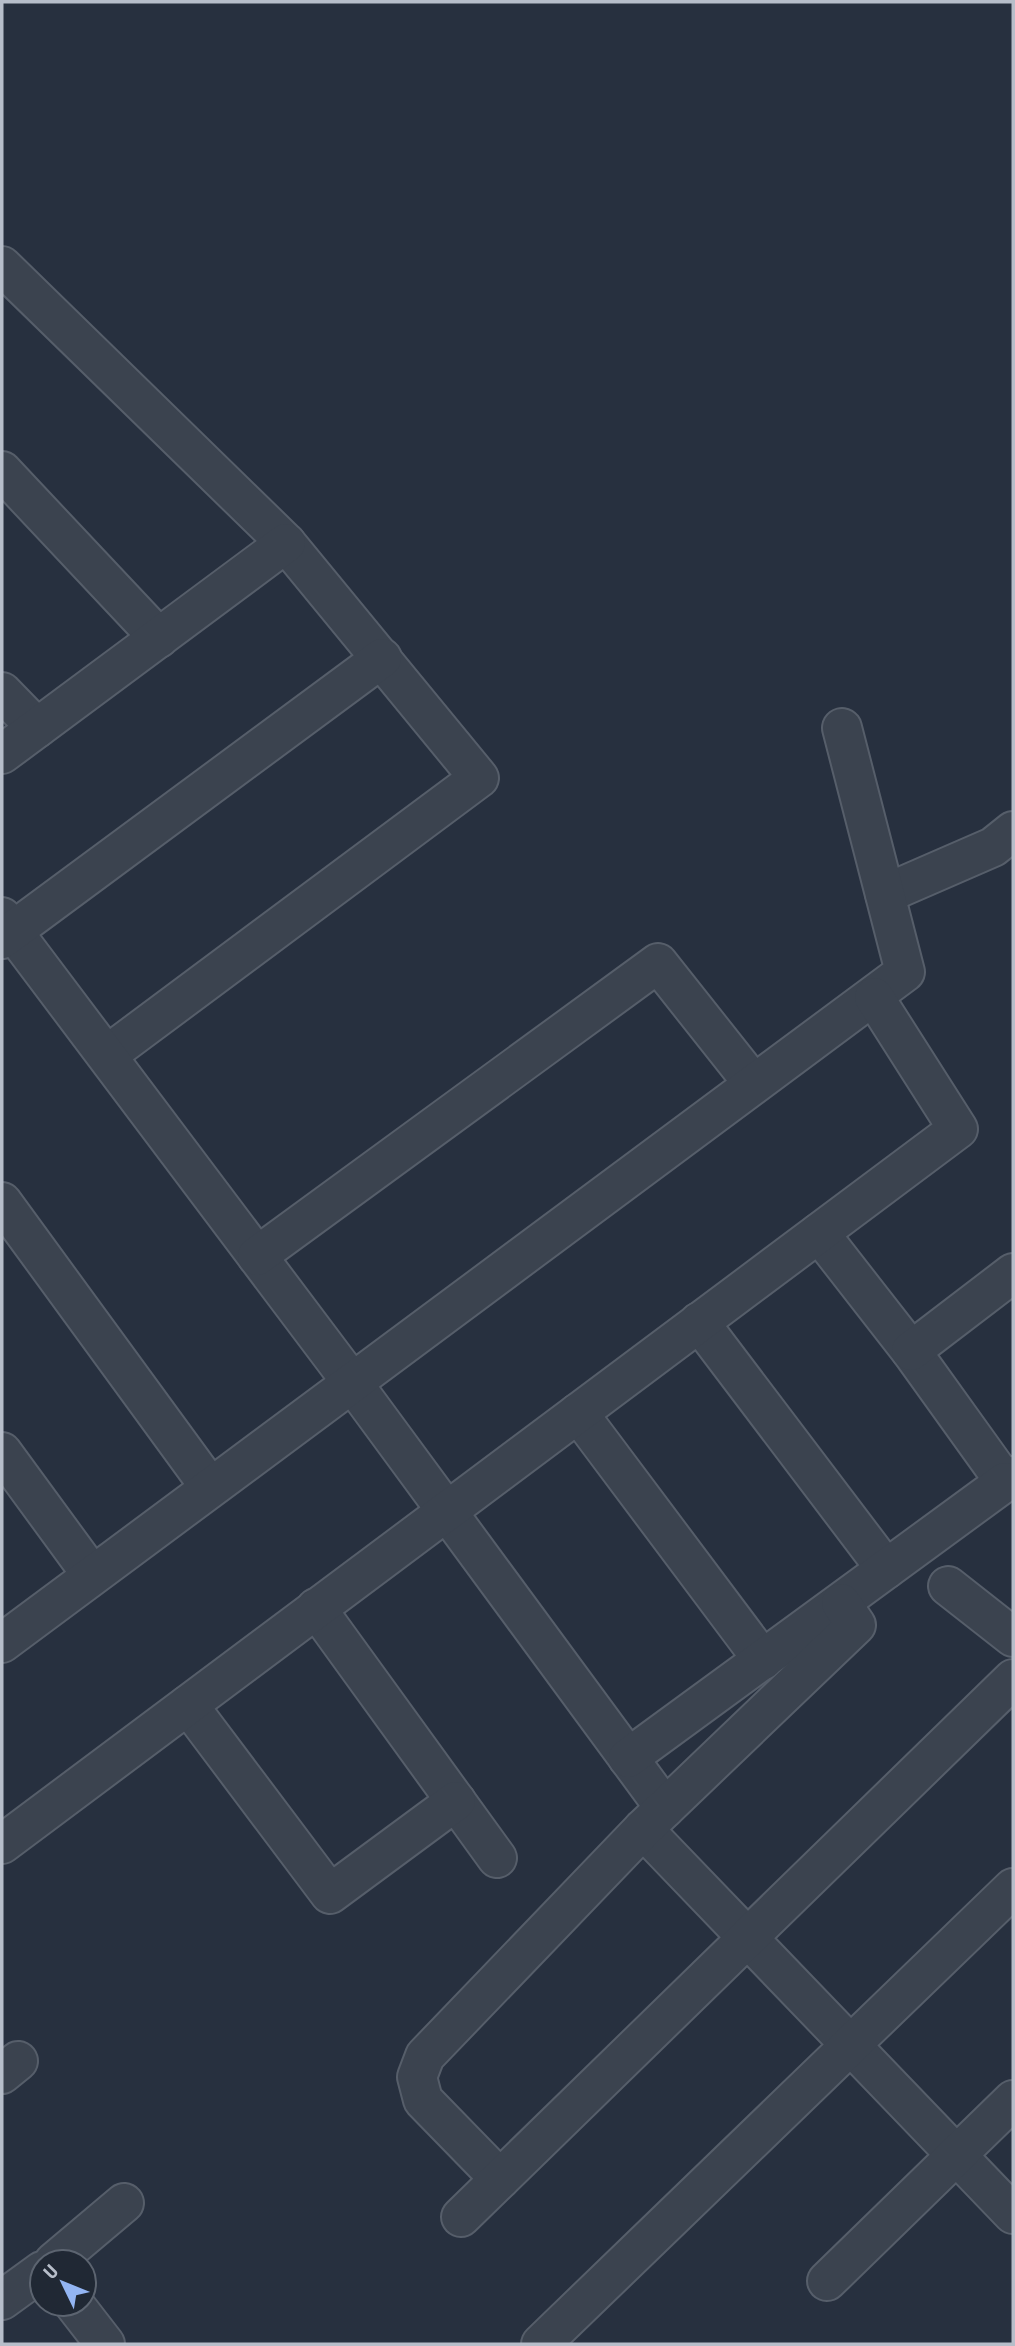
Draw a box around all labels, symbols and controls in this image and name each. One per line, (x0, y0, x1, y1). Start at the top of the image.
north arrow (28, 2248, 98, 2318)
text: U (39, 2260, 63, 2284)

